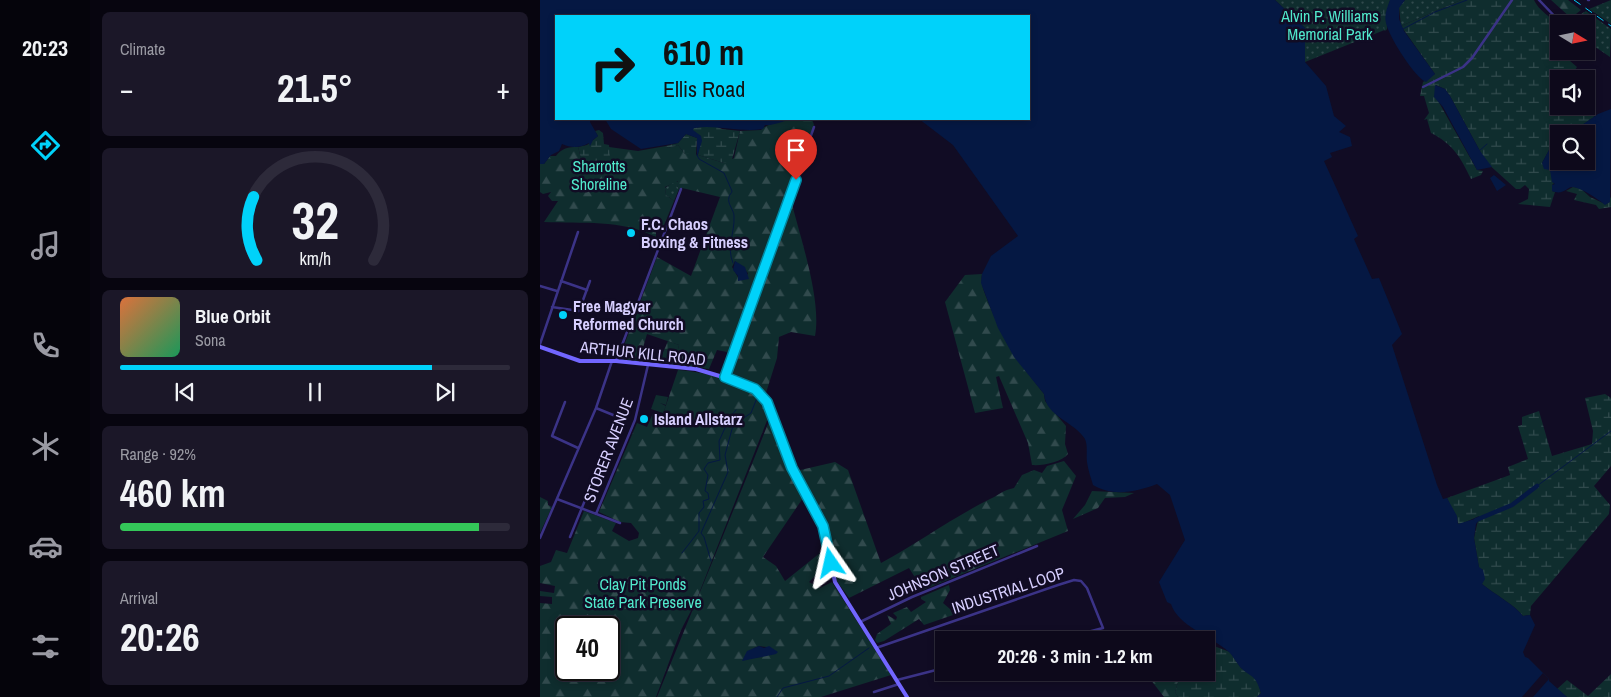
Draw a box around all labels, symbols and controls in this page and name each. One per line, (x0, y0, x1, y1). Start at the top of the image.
park label: Alvin P. Williams Memorial Park (1280, 5, 1379, 45)
north arrow (1550, 15, 1595, 60)
map controls (1550, 15, 1595, 170)
text: 610 m (663, 29, 744, 76)
text: 20:23 (22, 33, 68, 63)
icon: right (580, 35, 645, 100)
text: Climate (120, 38, 165, 60)
text: 21.5° (277, 63, 353, 114)
text: − (120, 70, 133, 108)
text: + (497, 70, 510, 108)
button: sound (1550, 70, 1595, 115)
text: Ellis Road (663, 74, 745, 104)
button: search (1550, 125, 1595, 170)
icon: directions (28, 128, 63, 163)
pin (775, 129, 817, 180)
icon: arrive (782, 136, 810, 164)
park label: Sharrotts Shoreline (571, 155, 627, 195)
text: 32 (291, 185, 339, 255)
place label: F.C. Chaos Boxing & Fitness (641, 213, 748, 253)
marker: F.C. Chaos Boxing & Fitness (625, 227, 637, 239)
icon: music (28, 228, 63, 263)
text: km/h (299, 247, 331, 271)
place label: Free Magyar Reformed Church (573, 295, 684, 335)
text: Blue Orbit (195, 303, 270, 329)
marker: Free Magyar Reformed Church (557, 309, 569, 321)
icon: phone (28, 328, 63, 363)
text: Sona (195, 329, 226, 351)
street label: ARTHUR KILL ROAD (578, 335, 707, 371)
icon: previous (171, 378, 199, 406)
icon: pause (301, 378, 329, 406)
icon: next (431, 378, 459, 406)
street label: STORER AVENUE (578, 395, 638, 505)
place label: Island Allstarz (654, 408, 743, 430)
marker: Island Allstarz (638, 413, 650, 425)
icon: climate (28, 429, 63, 464)
text: Range · 92% (120, 443, 196, 465)
text: 460 km (120, 468, 226, 519)
icon: car (28, 529, 63, 564)
position arrow (804, 536, 856, 588)
street label: JOHNSON STREET (884, 539, 1002, 605)
street label: INDUSTRIAL LOOP (949, 561, 1068, 619)
park label: Clay Pit Ponds State Park Preserve (584, 573, 702, 613)
text: Arrival (120, 587, 158, 609)
text: 20:26 (120, 612, 200, 663)
speed limit sign: 40 (555, 616, 620, 681)
icon: filters (28, 629, 63, 664)
text: 20:26 · 3 min · 1.2 km (997, 643, 1153, 669)

